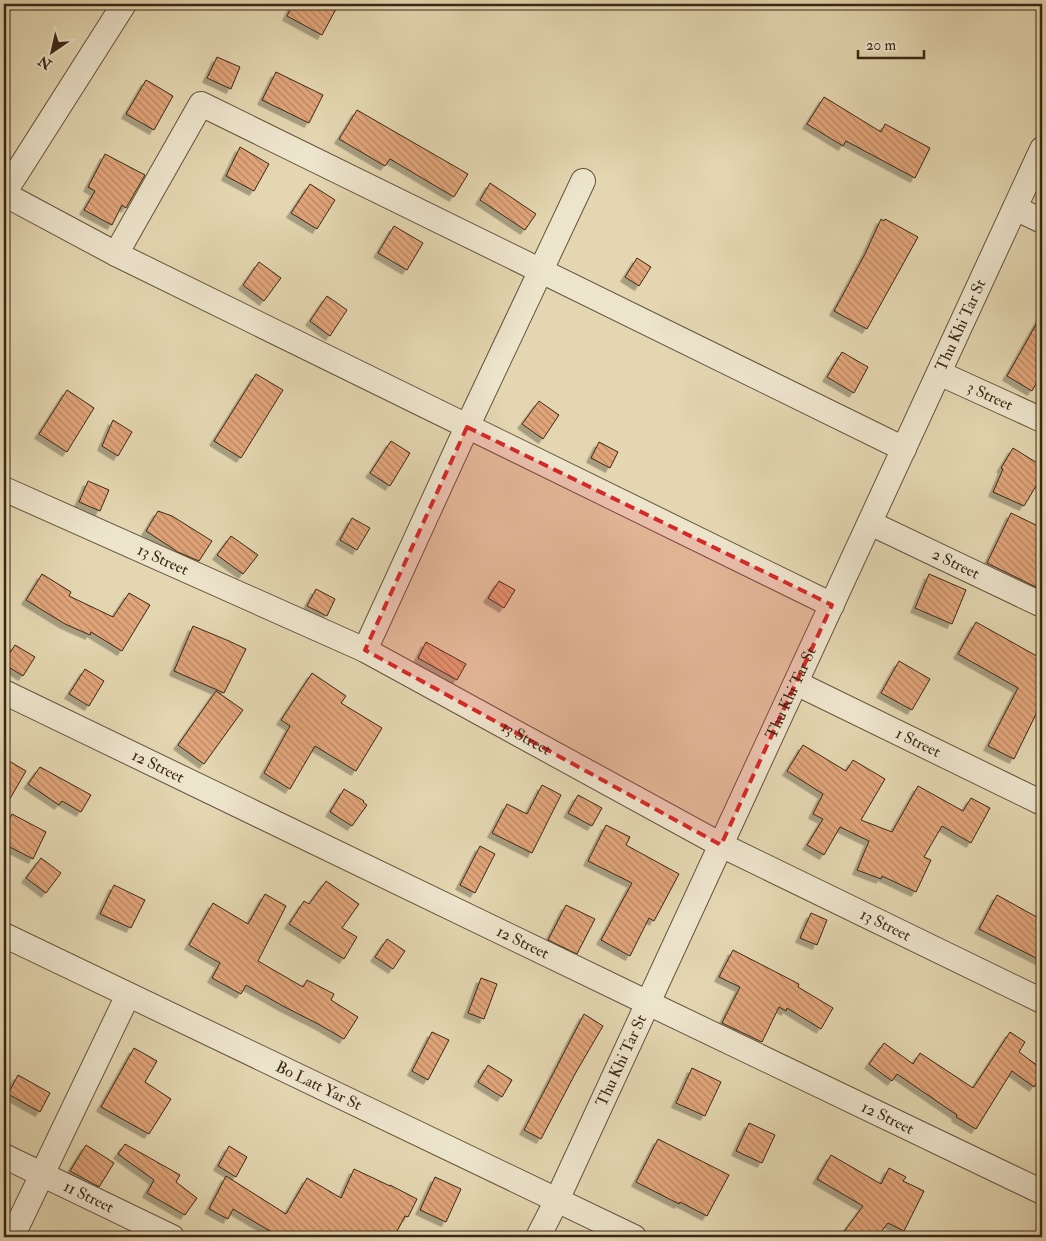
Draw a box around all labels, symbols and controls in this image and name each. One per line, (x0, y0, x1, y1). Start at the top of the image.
north arrow (28, 28, 78, 78)
scale bar (858, 28, 925, 60)
text: 20 m (866, 36, 896, 55)
text: N (35, 52, 56, 73)
street label: Thu Khi Tar St (931, 276, 991, 374)
street label: 3 Street (964, 377, 1016, 415)
street label: 13 Street (134, 540, 192, 580)
street label: 2 Street (929, 544, 983, 584)
street label: Thu Khi Tar St (761, 644, 821, 742)
street label: 13 Street (498, 717, 555, 760)
street label: 1 Street (892, 723, 944, 762)
street label: 12 Street (129, 745, 187, 787)
street label: 13 Street (857, 904, 914, 946)
street label: 12 Street (493, 921, 552, 964)
street label: Thu Khi Tar St (591, 1011, 651, 1110)
street label: Bo Latt Yar St (272, 1057, 365, 1115)
street label: 12 Street (858, 1097, 917, 1139)
street label: 11 Street (60, 1176, 117, 1217)

